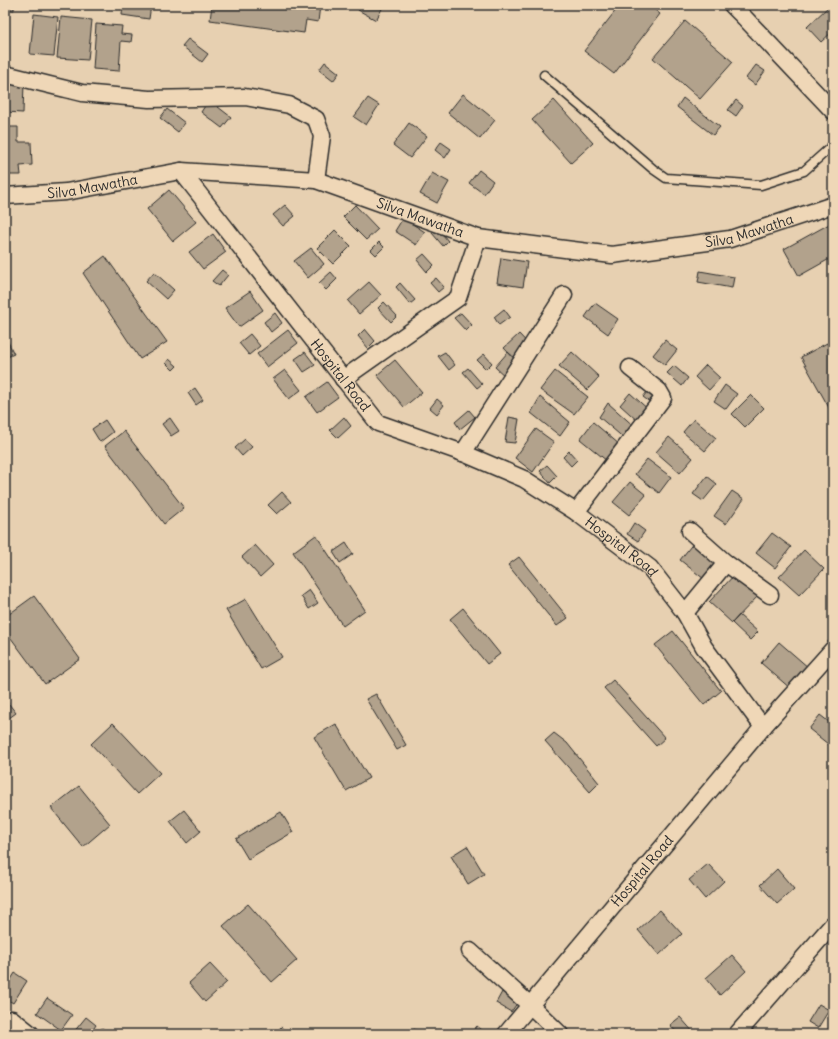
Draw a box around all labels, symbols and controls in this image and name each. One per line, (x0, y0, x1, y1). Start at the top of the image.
street label: Silva Mawatha (47, 170, 139, 202)
street label: Silva Mawatha (374, 193, 466, 241)
street label: Silva Mawatha (704, 210, 796, 251)
street label: Hospital Road (306, 335, 375, 415)
street label: Hospital Road (581, 513, 662, 580)
street label: Hospital Road (607, 832, 677, 910)

